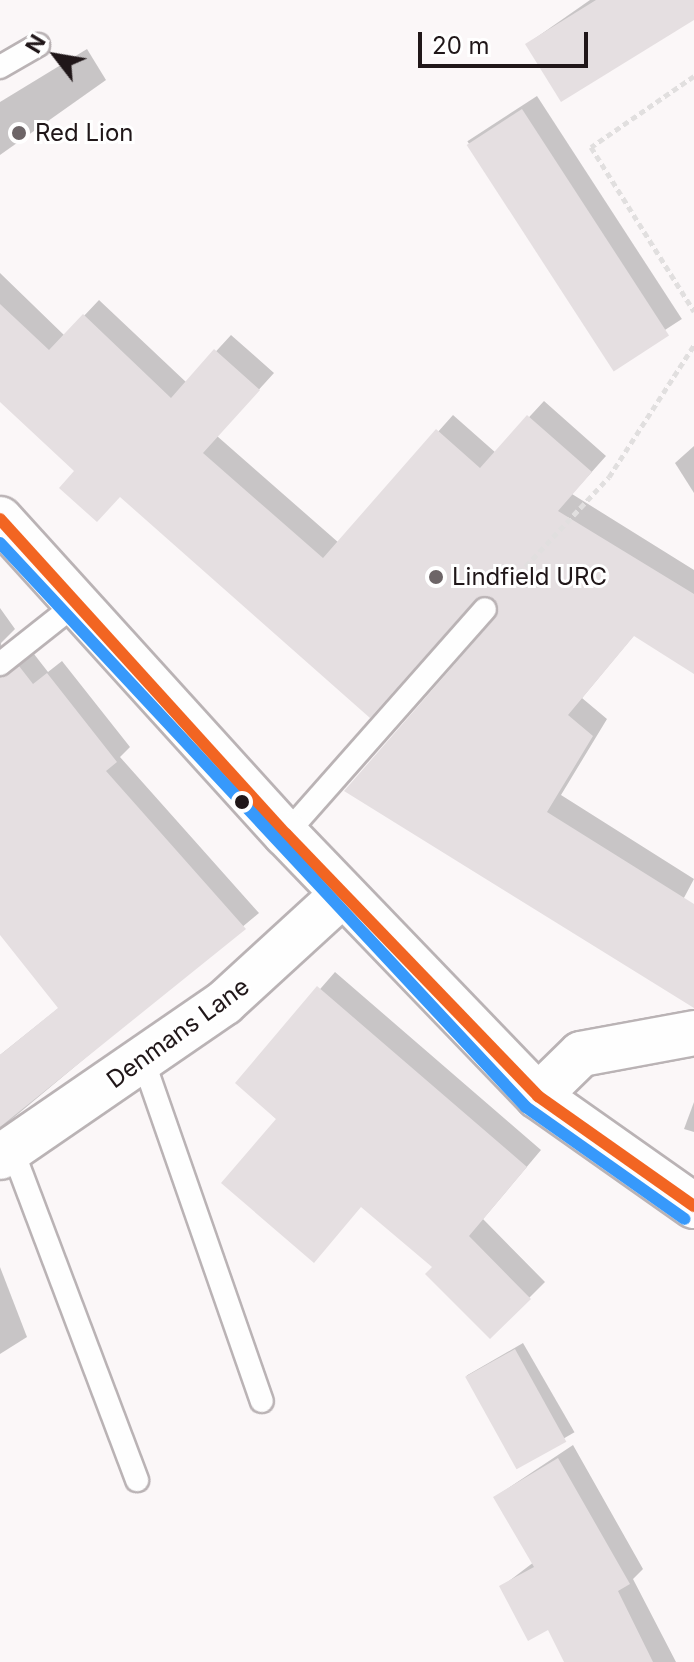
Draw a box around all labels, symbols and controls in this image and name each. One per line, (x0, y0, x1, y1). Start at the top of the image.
north arrow (16, 16, 96, 96)
scale bar (422, 16, 592, 66)
text: N (20, 30, 51, 58)
text: 20 m (432, 31, 490, 60)
place label: Red Lion (35, 119, 133, 147)
marker: Red Lion (10, 124, 28, 142)
place label: Lindfield URC (452, 563, 607, 591)
marker: Lindfield URC (427, 568, 445, 586)
unlabelled marker (234, 794, 250, 810)
street label: Denmans Lane (101, 972, 255, 1094)

